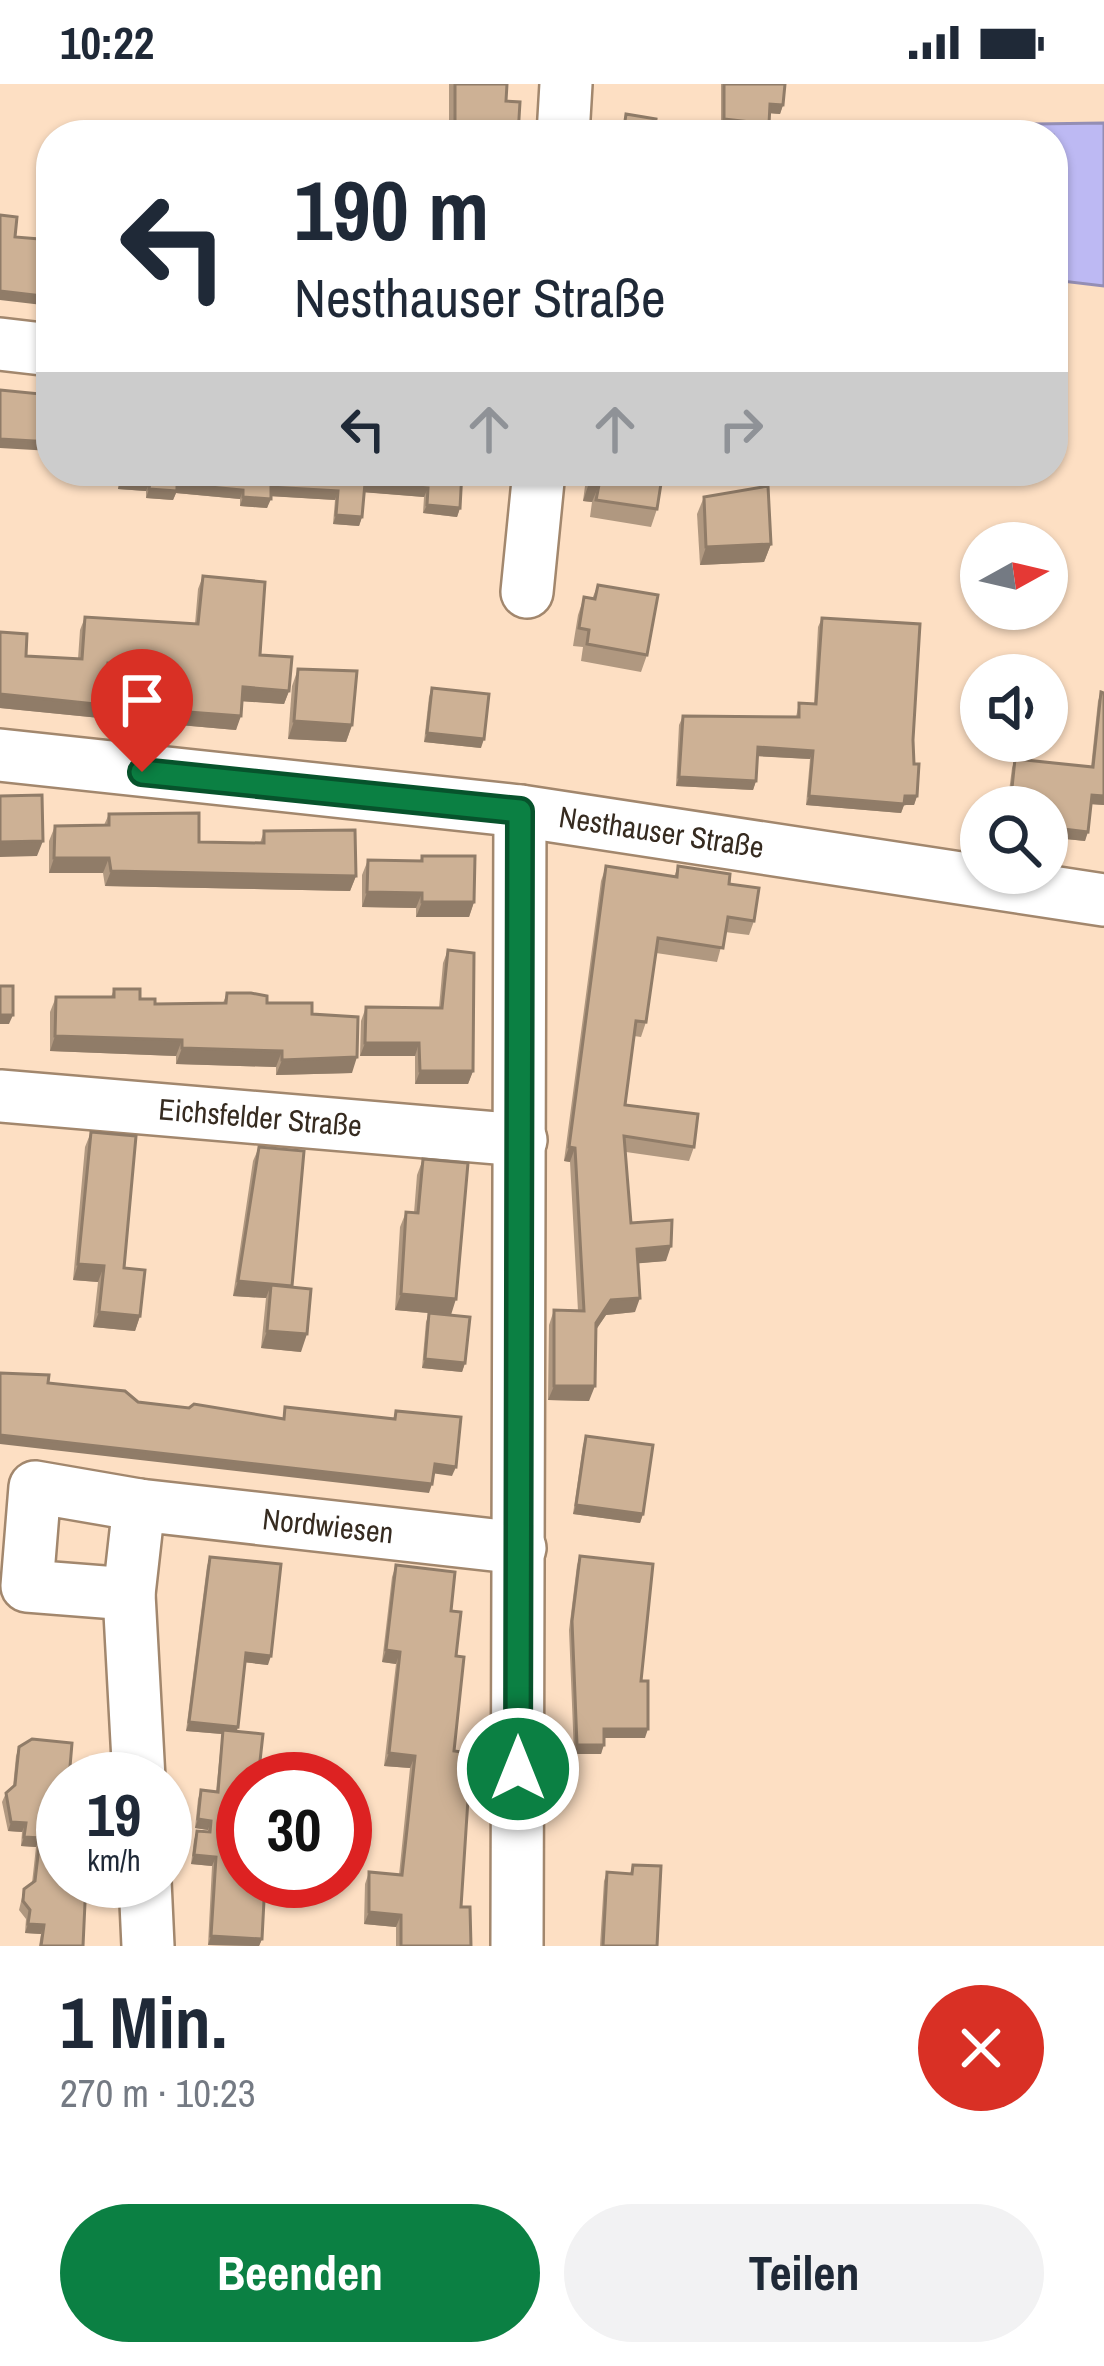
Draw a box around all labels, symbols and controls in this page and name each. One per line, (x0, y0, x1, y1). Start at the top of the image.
text: 10:22 (60, 12, 154, 73)
text: 190 m (294, 153, 489, 266)
icon: left (96, 168, 252, 324)
text: Nesthauser Straße (294, 261, 666, 334)
icon: left (330, 396, 396, 462)
icon: ahead (456, 396, 522, 462)
icon: ahead (582, 396, 648, 462)
icon: right (708, 396, 774, 462)
north arrow (960, 522, 1068, 630)
map controls (960, 522, 1068, 894)
pin (91, 649, 193, 772)
button: sound (960, 654, 1068, 762)
icon: arrive (109, 667, 175, 733)
button: search (960, 786, 1068, 894)
street label: Nesthauser Straße (556, 796, 767, 867)
street label: Eichsfelder Straße (157, 1088, 363, 1145)
street label: Nordwiesen (261, 1498, 396, 1553)
position arrow (455, 1706, 581, 1832)
speed limit sign: 30 (216, 1752, 372, 1908)
text: 19 (87, 1774, 141, 1855)
text: km/h (87, 1840, 141, 1880)
text: 1 Min. (60, 1973, 227, 2070)
button: close (918, 1985, 1044, 2111)
text: 270 m · 10:23 (60, 2067, 256, 2119)
button: Beenden (60, 2204, 540, 2342)
button: Teilen (564, 2204, 1044, 2342)

